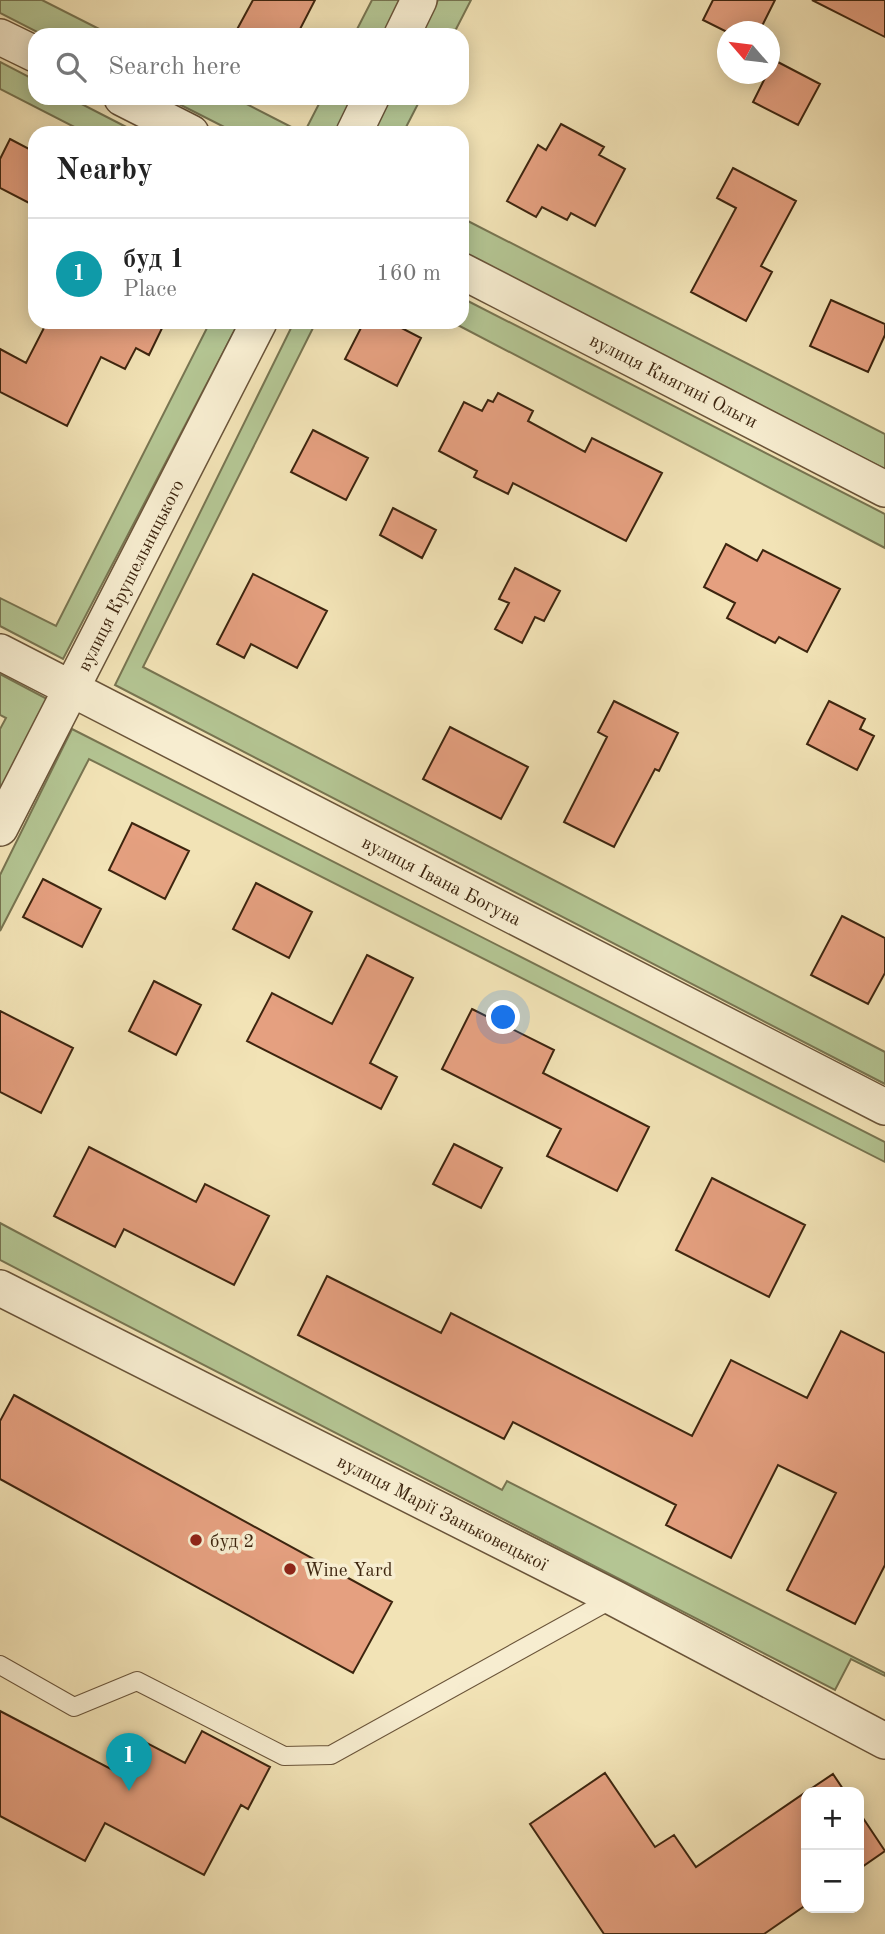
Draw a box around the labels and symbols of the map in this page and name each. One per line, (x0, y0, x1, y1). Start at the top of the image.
north arrow (717, 21, 780, 84)
street label: вулиця Княгині Ольги (586, 332, 760, 433)
street label: вулиця Крушельницького (76, 477, 189, 675)
street label: вулиця Івана Богуна (358, 834, 524, 931)
your location (486, 1000, 520, 1034)
street label: вулиця Марії Заньковецької (334, 1453, 551, 1576)
marker: буд 2 (188, 1532, 204, 1548)
place label: буд 2 (210, 1533, 254, 1552)
marker: Wine Yard (282, 1561, 298, 1577)
place label: Wine Yard (304, 1562, 393, 1581)
pin: 1 (106, 1733, 152, 1791)

